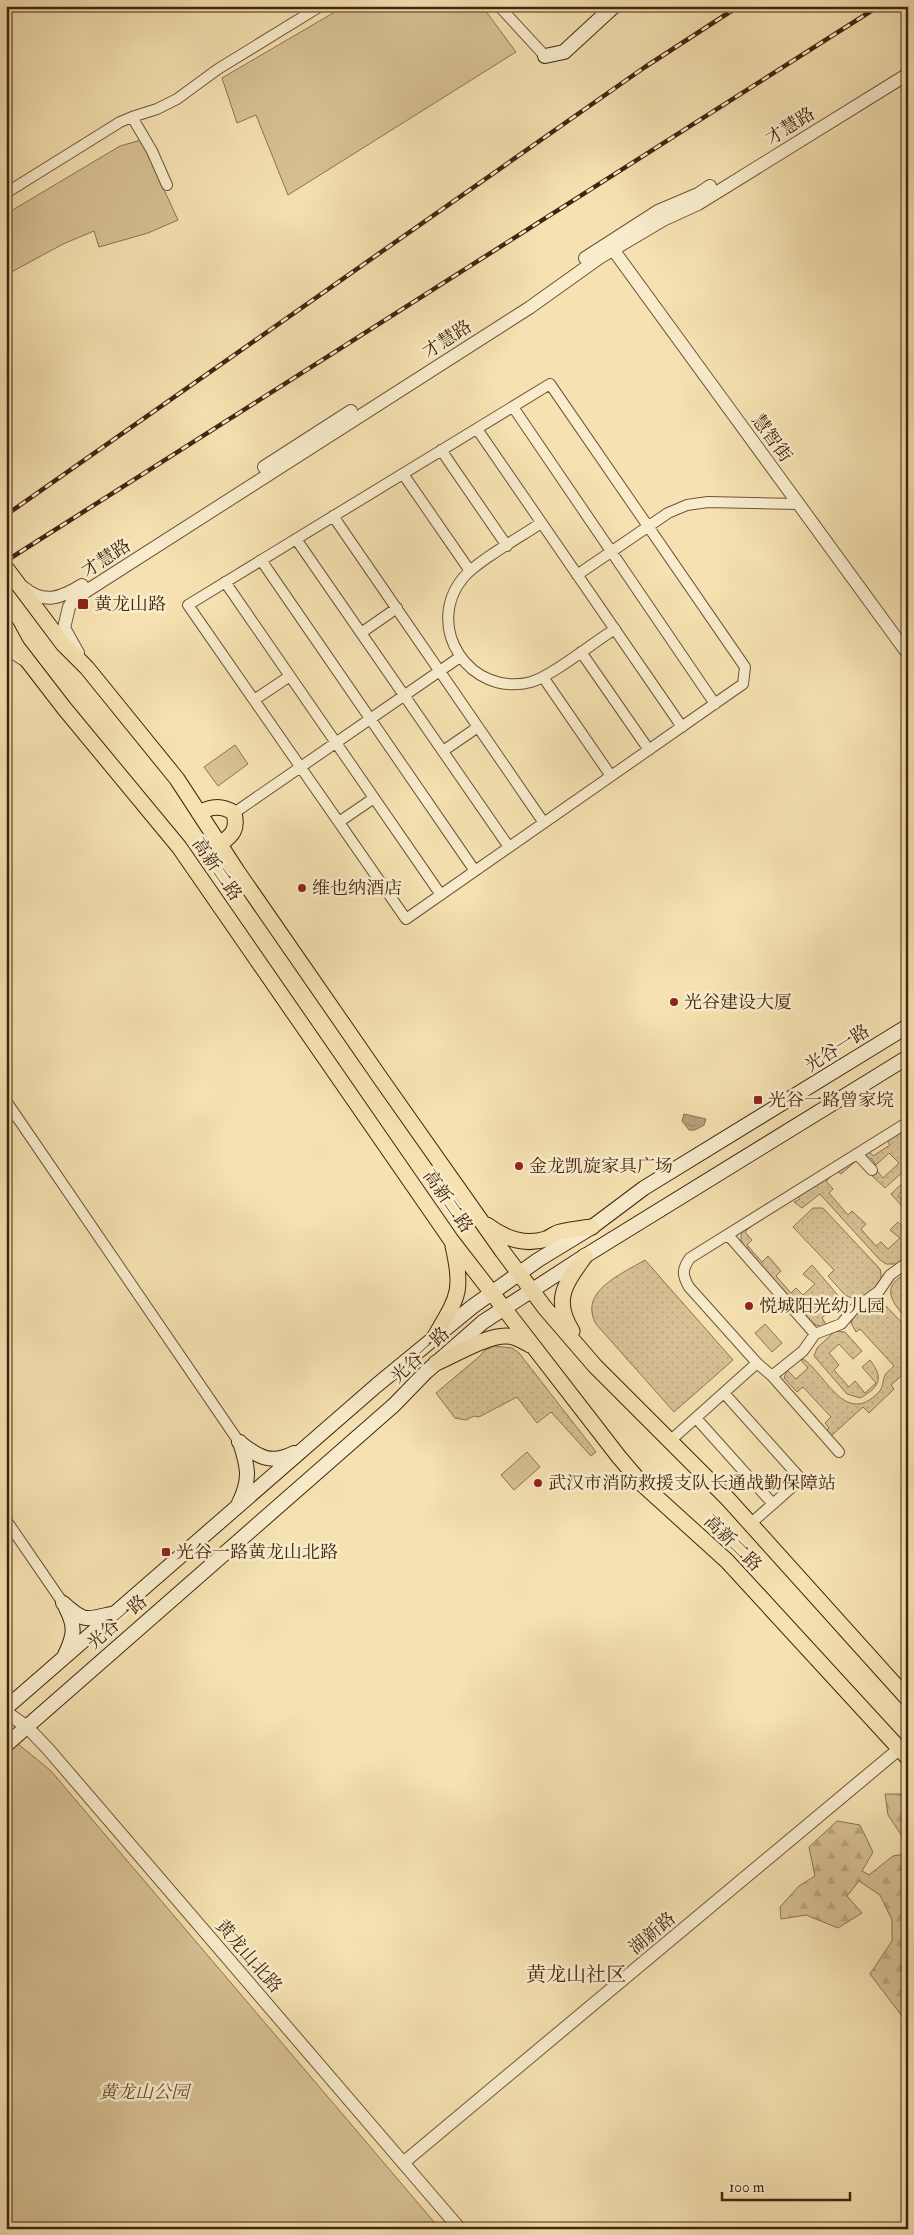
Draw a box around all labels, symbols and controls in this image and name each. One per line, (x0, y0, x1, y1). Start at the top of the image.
street label: 才慧路 (761, 102, 819, 150)
street label: 才慧路 (418, 315, 476, 364)
street label: 慧智街 (746, 410, 797, 467)
street label: 才慧路 (77, 534, 135, 583)
place label: 黄龙山路 (94, 593, 166, 616)
marker: 黄龙山路 (76, 597, 90, 611)
street label: 高新二路 (187, 833, 247, 905)
place label: 维也纳酒店 (312, 877, 402, 900)
marker: 维也纳酒店 (296, 882, 308, 894)
place label: 光谷建设大厦 (684, 991, 792, 1014)
marker: 光谷建设大厦 (668, 996, 680, 1008)
street label: 光谷一路 (801, 1020, 874, 1077)
place label: 光谷一路曾家垸 (768, 1089, 894, 1112)
marker: 光谷一路曾家垸 (752, 1094, 764, 1106)
place label: 金龙凯旋家具广场 (529, 1155, 673, 1178)
marker: 金龙凯旋家具广场 (513, 1160, 525, 1172)
street label: 高新二路 (418, 1165, 478, 1237)
place label: 悦城阳光幼儿园 (759, 1295, 885, 1318)
marker: 悦城阳光幼儿园 (743, 1300, 755, 1312)
street label: 光谷一路 (386, 1322, 455, 1388)
place label: 武汉市消防救援支队长通战勤保障站 (548, 1472, 836, 1495)
marker: 武汉市消防救援支队长通战勤保障站 (532, 1477, 544, 1489)
street label: 高新二路 (699, 1510, 767, 1577)
place label: 光谷一路黄龙山北路 (176, 1541, 338, 1564)
marker: 光谷一路黄龙山北路 (160, 1546, 172, 1558)
street label: 光谷一路 (83, 1590, 152, 1655)
street label: 湖新路 (624, 1907, 680, 1960)
street label: 黄龙山北路 (210, 1915, 287, 1998)
district label: 黄龙山社区 (526, 1962, 626, 1987)
park label: 黄龙山公园 (99, 2081, 192, 2104)
scale bar (722, 2170, 849, 2202)
text: 100 m (729, 2178, 765, 2197)

